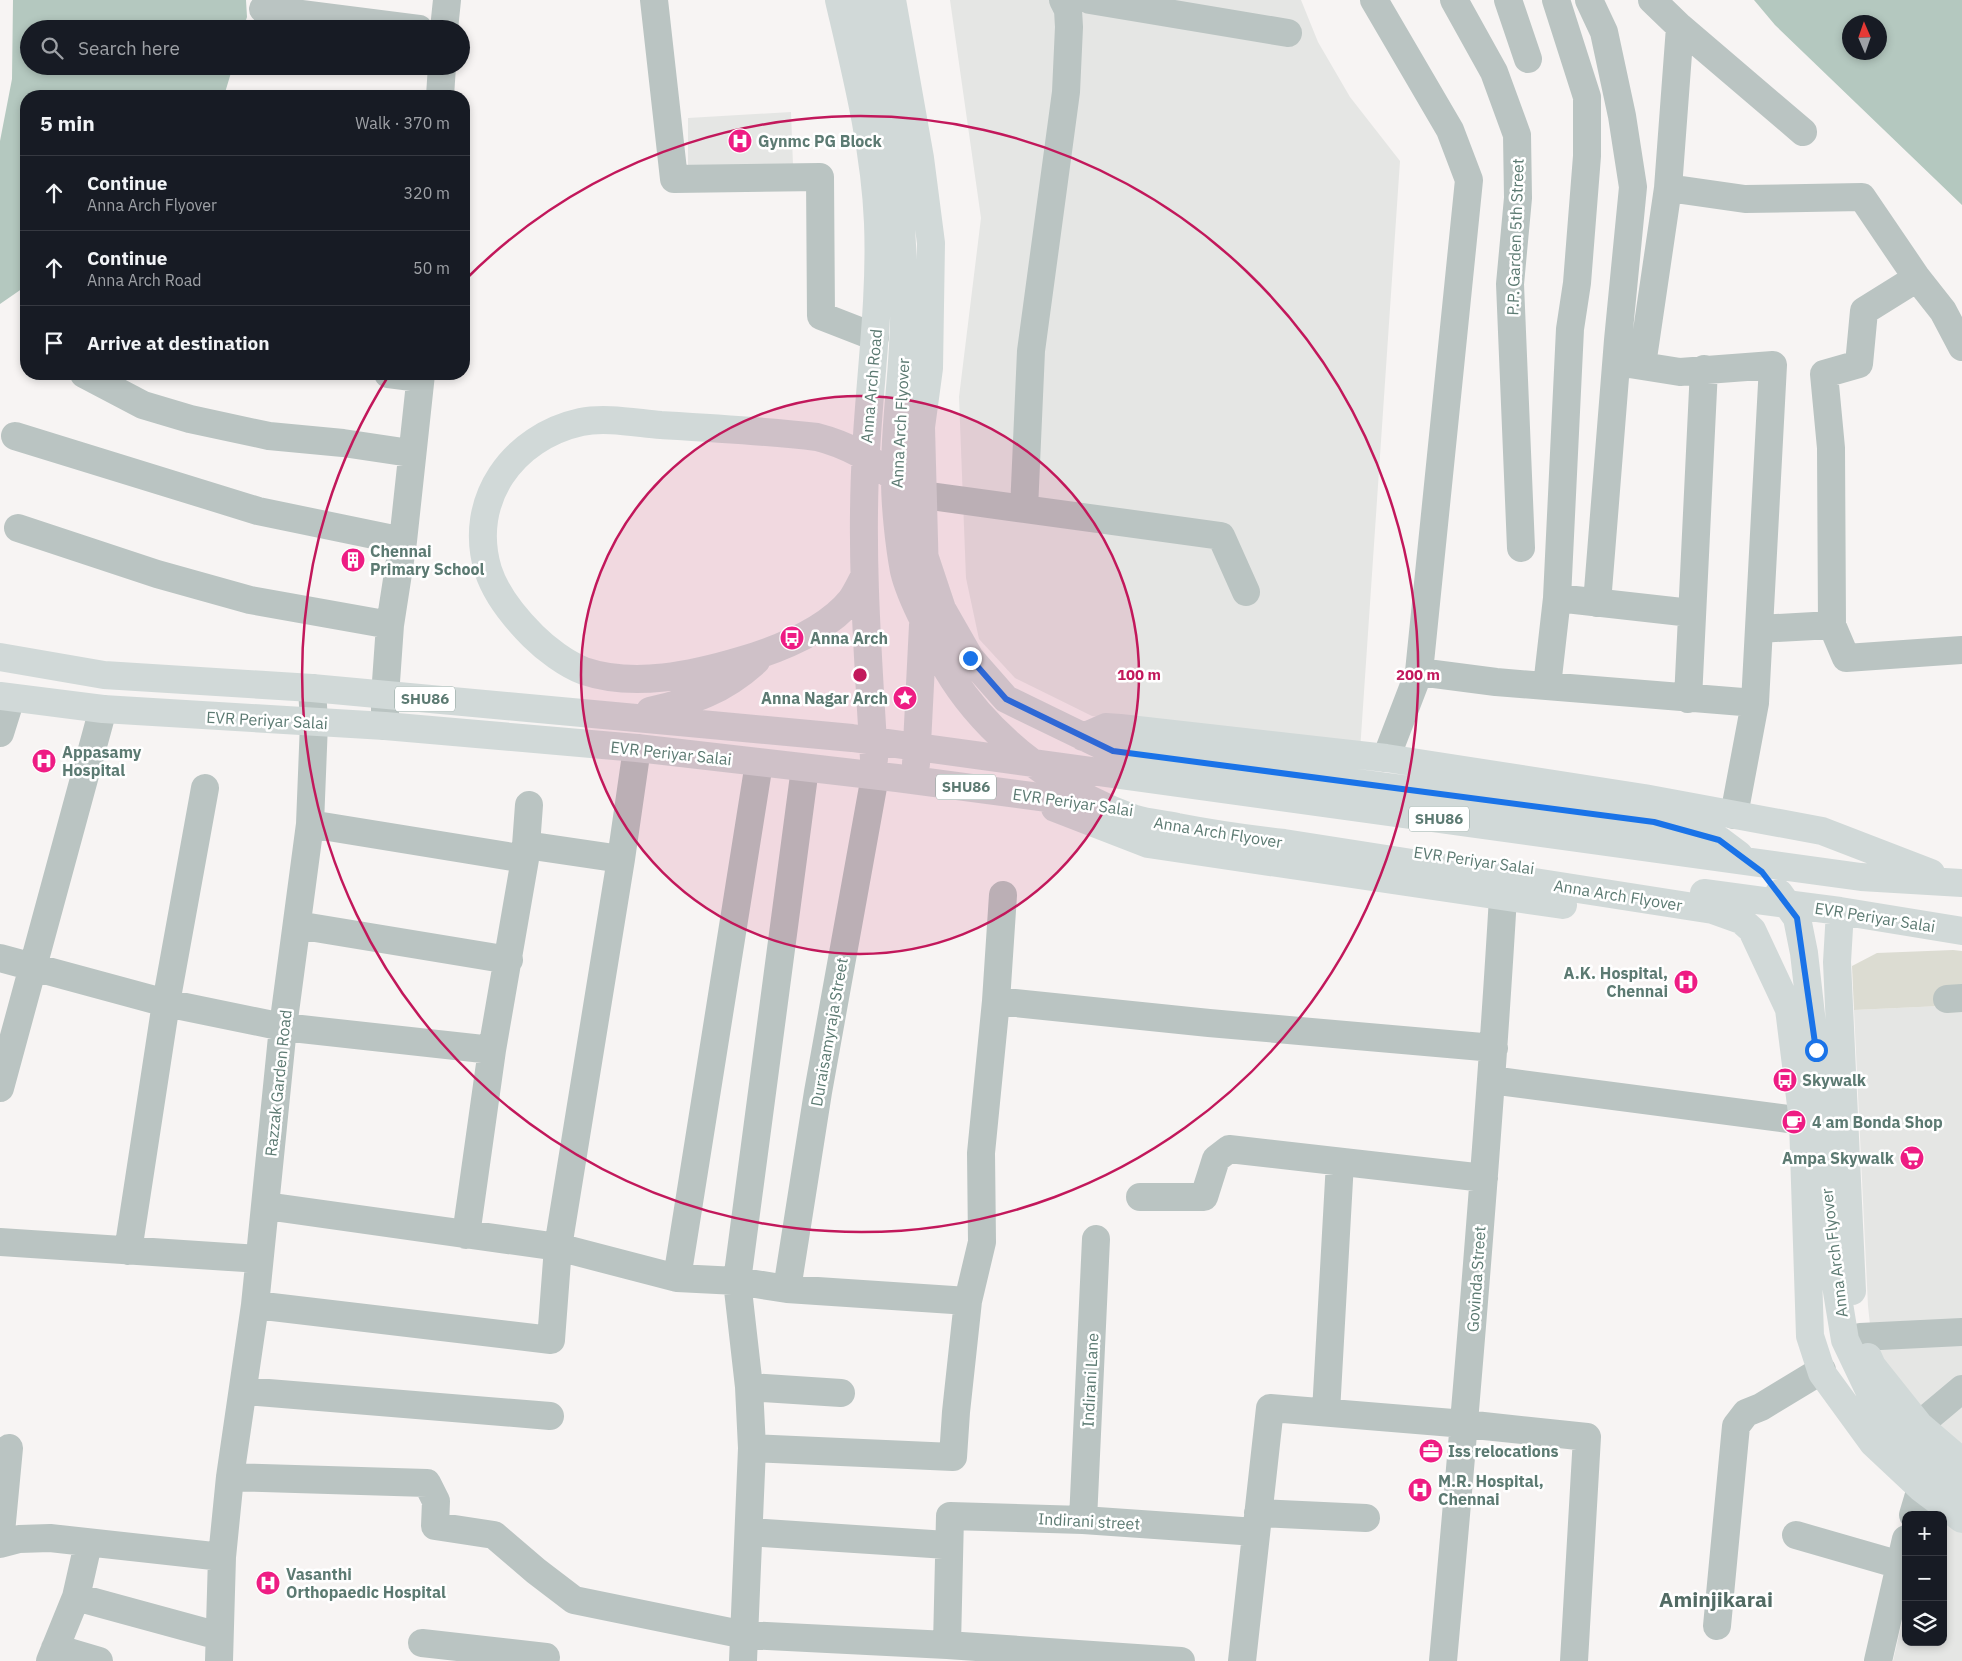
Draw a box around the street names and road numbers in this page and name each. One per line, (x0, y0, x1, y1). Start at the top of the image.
street label: P.P. Garden 5th Street (1502, 158, 1528, 316)
street label: Anna Arch Road (856, 328, 886, 444)
street label: Anna Arch Flyover (887, 357, 913, 488)
road number: SHU86 (395, 686, 455, 712)
street label: EVR Periyar Salai (206, 707, 328, 733)
street label: EVR Periyar Salai (609, 737, 733, 769)
road number: SHU86 (936, 774, 996, 800)
street label: EVR Periyar Salai (1011, 784, 1135, 820)
road number: SHU86 (1409, 806, 1469, 832)
street label: Anna Arch Flyover (1152, 812, 1284, 852)
street label: EVR Periyar Salai (1412, 842, 1536, 878)
street label: Anna Arch Flyover (1552, 875, 1684, 915)
street label: EVR Periyar Salai (1813, 898, 1937, 936)
street label: Duraisamyraja Street (806, 956, 852, 1108)
street label: Razzak Garden Road (260, 1009, 296, 1157)
street label: Anna Arch Flyover (1816, 1187, 1852, 1319)
street label: Govinda Street (1462, 1225, 1490, 1333)
street label: Indirani Lane (1078, 1332, 1102, 1428)
street label: Indirani street (1037, 1508, 1141, 1534)

